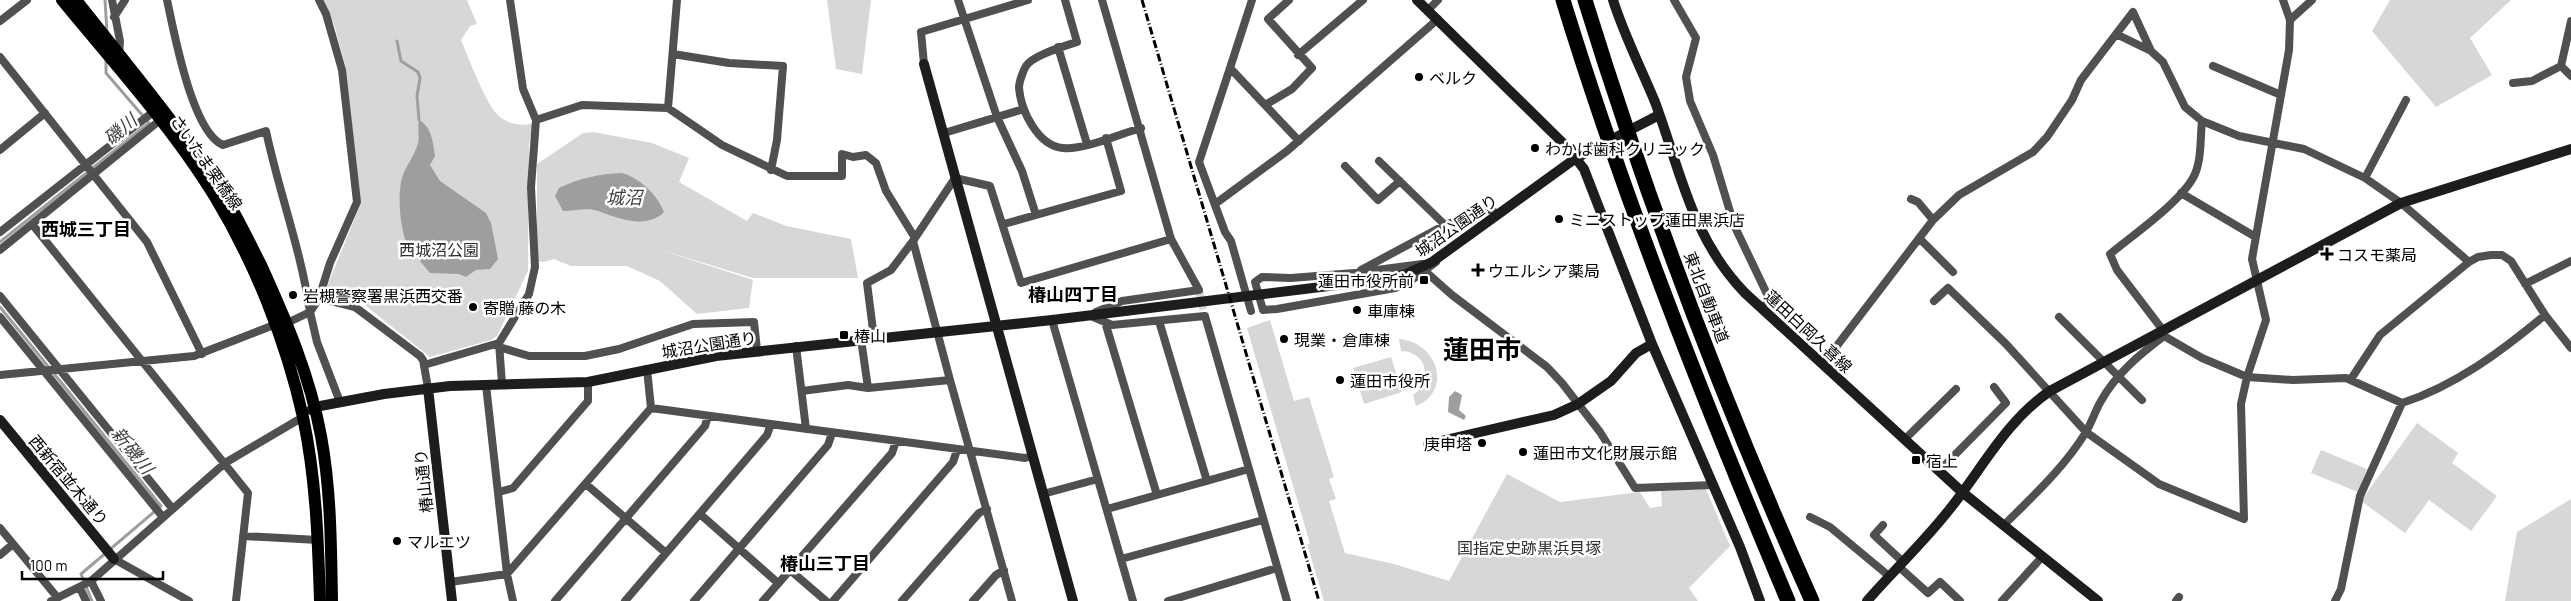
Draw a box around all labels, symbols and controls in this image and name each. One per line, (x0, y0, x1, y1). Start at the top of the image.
place label: ベルク (1429, 68, 1477, 87)
marker: ベルク (1413, 71, 1425, 83)
water label: 磯川 (99, 108, 142, 149)
street label: さいたま栗橋線 (167, 111, 247, 213)
place label: わかば歯科クリニック (1545, 139, 1705, 158)
marker: わかば歯科クリニック (1529, 142, 1541, 154)
water label: 城沼 (606, 186, 645, 208)
street label: 城沼公園通り (1411, 190, 1501, 260)
place label: ミニストップ蓮田黒浜店 (1569, 210, 1745, 229)
marker: ミニストップ蓮田黒浜店 (1553, 213, 1565, 225)
district label: 西城三丁目 (41, 218, 131, 240)
park label: 西城沼公園 (399, 240, 479, 259)
place label: コスモ薬局 (2337, 245, 2417, 264)
marker: コスモ薬局 (2321, 248, 2333, 260)
street label: 東北自動車道 (1681, 249, 1733, 345)
place label: ウエルシア薬局 (1488, 261, 1600, 280)
marker: ウエルシア薬局 (1472, 264, 1484, 276)
place label: 蓮田市役所前 (1318, 271, 1414, 290)
marker: 蓮田市役所前 (1418, 274, 1430, 286)
district label: 椿山四丁目 (1028, 283, 1118, 305)
place label: 岩槻警察署黒浜西交番 (303, 286, 463, 305)
street label: 蓮田白岡久喜線 (1762, 286, 1856, 376)
marker: 岩槻警察署黒浜西交番 (287, 289, 299, 301)
place label: 寄贈 藤の木 (483, 298, 566, 317)
marker: 寄贈 藤の木 (467, 301, 479, 313)
place label: 車庫棟 (1367, 301, 1415, 320)
marker: 車庫棟 (1351, 304, 1363, 316)
place label: 椿山 (854, 326, 886, 345)
street label: 城沼公園通り (660, 327, 758, 361)
marker: 椿山 (838, 329, 850, 341)
place label: 現業・倉庫棟 (1294, 330, 1390, 349)
marker: 現業・倉庫棟 (1278, 333, 1290, 345)
district label: 蓮田市 (1443, 333, 1521, 364)
place label: 蓮田市役所 (1350, 371, 1430, 390)
marker: 蓮田市役所 (1334, 374, 1346, 386)
water label: 新磯川 (107, 422, 160, 479)
street label: 西新宿並木通り (26, 431, 112, 529)
place label: 庚申塔 (1424, 434, 1472, 453)
marker: 庚申塔 (1476, 437, 1488, 449)
place label: 蓮田市文化財展示館 (1533, 443, 1677, 462)
marker: 蓮田市文化財展示館 (1517, 446, 1529, 458)
street label: 椿山通り (410, 448, 436, 514)
place label: 宿上 (1926, 451, 1958, 470)
marker: 宿上 (1910, 454, 1922, 466)
place label: マルエツ (407, 532, 471, 551)
marker: マルエツ (391, 535, 403, 547)
park label: 国指定史跡黒浜貝塚 (1457, 538, 1601, 557)
scale bar (22, 548, 164, 580)
district label: 椿山三丁目 (780, 552, 870, 574)
text: 100 m (30, 556, 68, 574)

